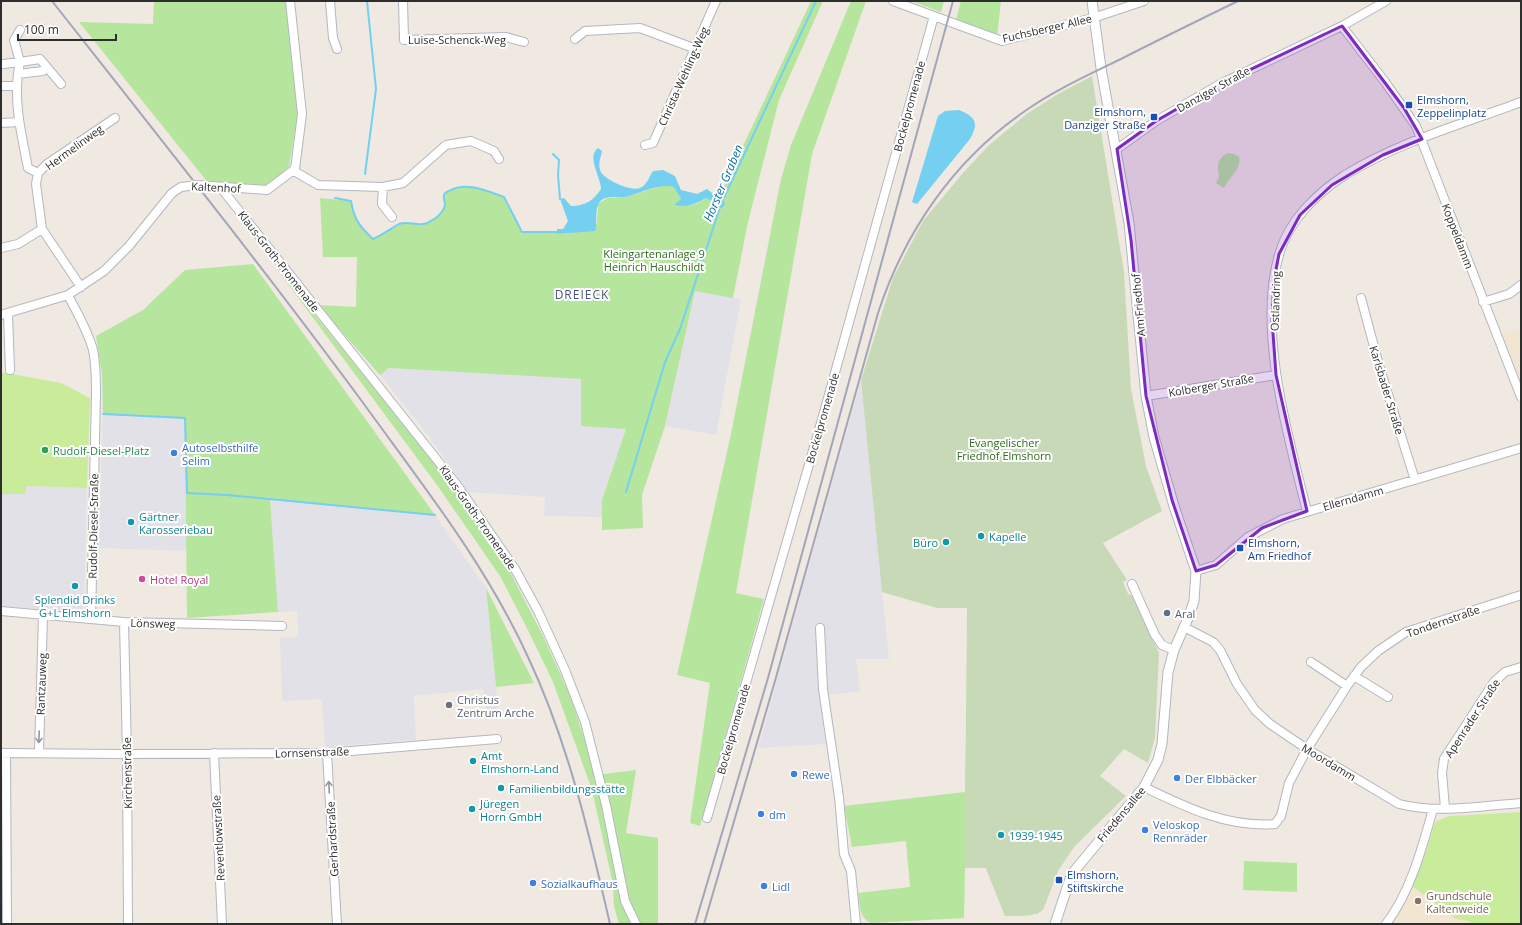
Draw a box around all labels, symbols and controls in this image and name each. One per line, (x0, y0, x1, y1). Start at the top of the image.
street label: Fuchsberger Allee (1001, 10, 1093, 46)
scale bar (18, 16, 116, 42)
text: 100 m (24, 21, 59, 38)
street label: Christa-Wehling-Weg (654, 24, 712, 128)
street label: Luise-Schenck-Weg (408, 32, 506, 47)
street label: Bockelpromenade (890, 59, 928, 153)
street label: Danziger Straße (1174, 63, 1252, 115)
place label: Elmshorn, Zeppelinplatz (1417, 92, 1486, 120)
marker: Elmshorn, Zeppelinplatz (1404, 100, 1414, 110)
place label: Elmshorn, Danziger Straße (1064, 104, 1146, 132)
marker: Elmshorn, Danziger Straße (1149, 112, 1159, 122)
street label: Hermelinweg (42, 121, 106, 173)
water label: Horster Graben (699, 142, 747, 224)
street label: Kaltenhof (191, 178, 242, 196)
street label: Koppeldamm (1439, 201, 1477, 271)
street label: Klaus-Groth-Promenade (235, 207, 323, 315)
park label: Kleingartenanlage 9 Heinrich Hauschildt (603, 246, 705, 274)
street label: Ostlandring (1266, 271, 1284, 331)
street label: Am Friedhof (1128, 272, 1148, 337)
district label: DREIECK (555, 286, 609, 303)
street label: Karlsbader Straße (1366, 344, 1408, 436)
street label: Kolberger Straße (1167, 370, 1255, 400)
street label: Bockelpromenade (802, 371, 842, 465)
park label: Evangelischer Friedhof Elmshorn (957, 435, 1051, 463)
place label: Autoselbsthilfe Selim (182, 440, 259, 468)
place label: Rudolf-Diesel-Platz (53, 443, 149, 458)
marker: Rudolf-Diesel-Platz (40, 445, 50, 455)
marker: Autoselbsthilfe Selim (169, 448, 179, 458)
street label: Klaus-Groth-Promenade (436, 462, 520, 572)
street label: Rudolf-Diesel-Straße (85, 473, 101, 579)
street label: Ellerndamm (1321, 482, 1385, 514)
place label: Gärtner Karosseriebau (139, 509, 213, 537)
marker: Gärtner Karosseriebau (126, 517, 136, 527)
place label: Kapelle (989, 529, 1027, 544)
marker: Kapelle (976, 531, 986, 541)
place label: Büro (913, 535, 938, 550)
place label: Elmshorn, Am Friedhof (1248, 535, 1312, 563)
marker: Büro (941, 537, 951, 547)
marker: Elmshorn, Am Friedhof (1235, 543, 1245, 553)
place label: Hotel Royal (150, 572, 208, 587)
marker: Hotel Royal (137, 574, 147, 584)
marker: Splendid Drinks G+L Elmshorn (70, 581, 80, 591)
place label: Splendid Drinks G+L Elmshorn (35, 592, 115, 620)
street label: Tondernstraße (1404, 601, 1482, 641)
place label: Aral (1175, 606, 1195, 621)
marker: Aral (1162, 608, 1172, 618)
street label: Lönsweg (130, 615, 176, 631)
street label: Rantzauweg (32, 653, 50, 715)
street label: Apenrader Straße (1441, 676, 1503, 760)
street label: Bockelpromenade (713, 682, 753, 776)
place label: Christus Zentrum Arche (457, 692, 534, 720)
marker: Christus Zentrum Arche (444, 700, 454, 710)
one-way arrow (35, 730, 43, 743)
street label: Kirchenstraße (119, 737, 135, 809)
street label: Moordamm (1299, 740, 1359, 784)
street label: Lornsenstraße (274, 743, 350, 761)
place label: Amt Elmshorn-Land (481, 748, 559, 776)
marker: Amt Elmshorn-Land (468, 756, 478, 766)
place label: Rewe (802, 767, 830, 782)
marker: Rewe (789, 769, 799, 779)
place label: Der Elbbäcker (1185, 771, 1257, 786)
marker: Der Elbbäcker (1172, 773, 1182, 783)
one-way arrow (326, 781, 333, 794)
place label: Familienbildungsstätte (509, 781, 625, 796)
marker: Familienbildungsstätte (496, 783, 506, 793)
street label: Friedensallee (1093, 783, 1149, 845)
street label: Reventlowstraße (208, 795, 228, 881)
place label: Jüregen Horn GmbH (479, 796, 542, 824)
street label: Gerhardstraße (323, 801, 341, 877)
marker: Jüregen Horn GmbH (467, 804, 477, 814)
place label: dm (769, 807, 786, 822)
marker: dm (756, 809, 766, 819)
place label: Veloskop Rennräder (1153, 817, 1208, 845)
marker: Veloskop Rennräder (1140, 825, 1150, 835)
place label: 1939-1945 (1009, 828, 1063, 843)
marker: 1939-1945 (996, 830, 1006, 840)
place label: Elmshorn, Stiftskirche (1067, 867, 1124, 895)
marker: Elmshorn, Stiftskirche (1054, 875, 1064, 885)
place label: Sozialkaufhaus (541, 876, 618, 891)
marker: Sozialkaufhaus (528, 878, 538, 888)
place label: Lidl (772, 879, 790, 894)
marker: Lidl (759, 881, 769, 891)
place label: Grundschule Kaltenweide (1426, 888, 1492, 916)
marker: Grundschule Kaltenweide (1413, 896, 1423, 906)

